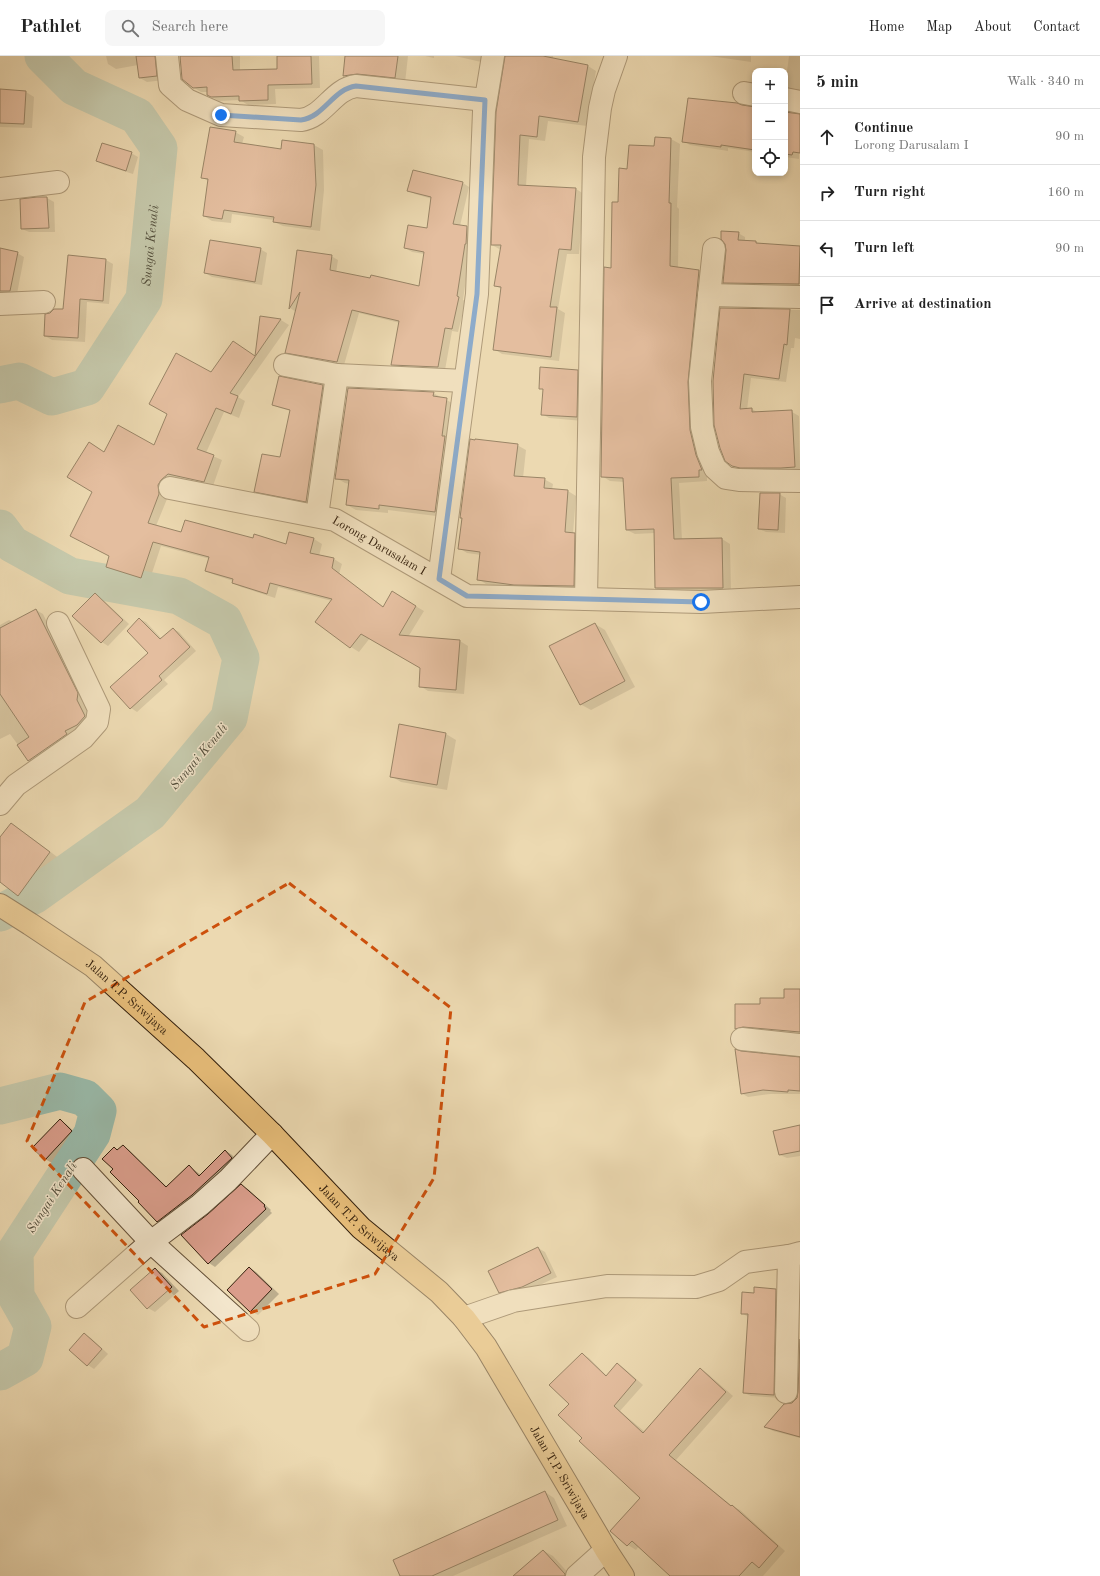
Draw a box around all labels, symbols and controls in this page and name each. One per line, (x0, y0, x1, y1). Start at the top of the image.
search box (105, 10, 385, 46)
icon: search (119, 17, 141, 39)
text: Pathlet (20, 18, 81, 37)
text: Search here (151, 20, 228, 35)
text: Home (869, 20, 904, 34)
text: Map (926, 20, 952, 34)
text: About (974, 20, 1011, 34)
text: Contact (1033, 20, 1080, 34)
map controls (752, 68, 788, 176)
button: + (752, 68, 788, 104)
text: 5 min (816, 74, 859, 91)
text: Walk · 340 m (1007, 75, 1084, 88)
button: − (752, 104, 788, 140)
route end (212, 106, 230, 124)
text: Continue (854, 121, 913, 136)
icon: ahead (816, 126, 838, 148)
text: 90 m (1055, 130, 1084, 143)
text: Lorong Darusalam I (854, 139, 969, 152)
button: locate (752, 140, 788, 176)
icon: right (816, 182, 838, 204)
text: Turn right (854, 185, 925, 200)
text: 160 m (1047, 186, 1084, 199)
water label: Sungai Kenali (140, 204, 161, 287)
icon: left (816, 238, 838, 260)
text: Turn left (854, 241, 914, 256)
text: 90 m (1055, 242, 1084, 255)
icon: arrive (816, 294, 838, 316)
text: Arrive at destination (854, 297, 992, 312)
street label: Lorong Darusalam I (330, 515, 428, 578)
route start (692, 593, 710, 611)
water label: Sungai Kenali (168, 721, 231, 792)
street label: Jalan T.P. Sriwijaya (83, 958, 170, 1037)
water label: Sungai Kenali (25, 1159, 80, 1236)
street label: Jalan T.P. Sriwijaya (316, 1182, 401, 1264)
street label: Jalan T.P. Sriwijaya (527, 1424, 591, 1521)

